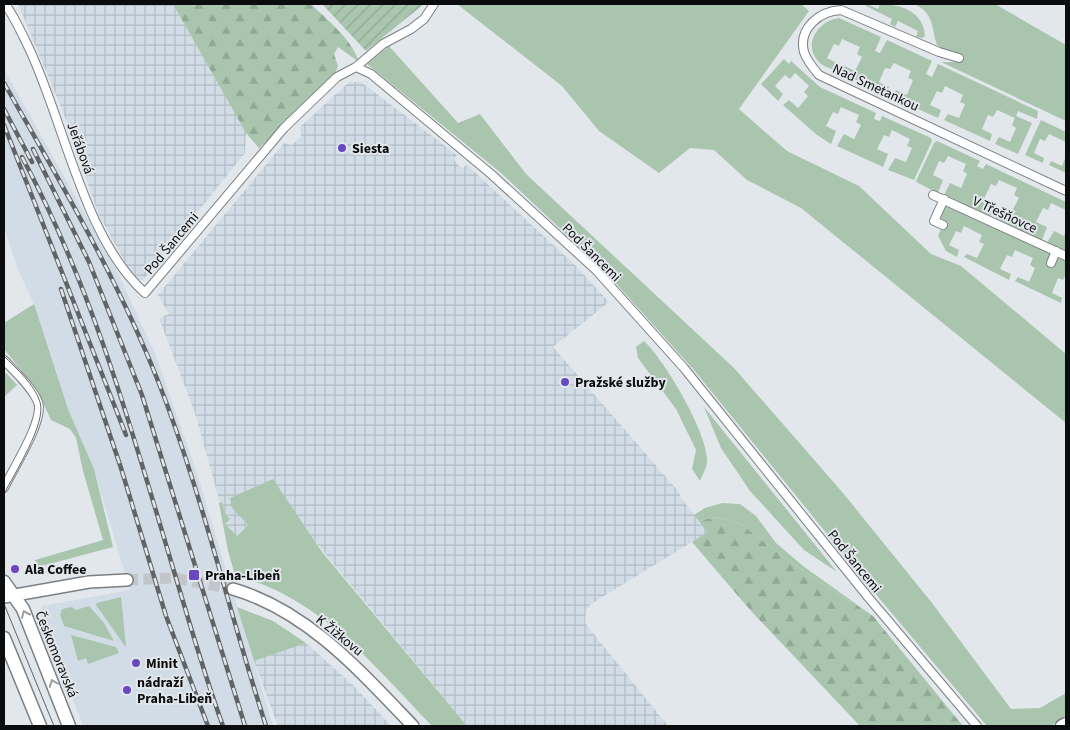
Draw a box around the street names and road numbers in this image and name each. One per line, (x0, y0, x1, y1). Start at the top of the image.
street label: Nad Smetankou (829, 59, 922, 117)
street label: Jeřábová (61, 120, 99, 177)
street label: V Třešňovce (969, 191, 1040, 239)
street label: Pod Šancemi (140, 208, 204, 279)
street label: Pod Šancemi (557, 219, 625, 287)
street label: Pod Šancemi (823, 526, 886, 597)
street label: Českomoravská (30, 608, 83, 701)
street label: K Žižkovu (311, 610, 368, 661)

